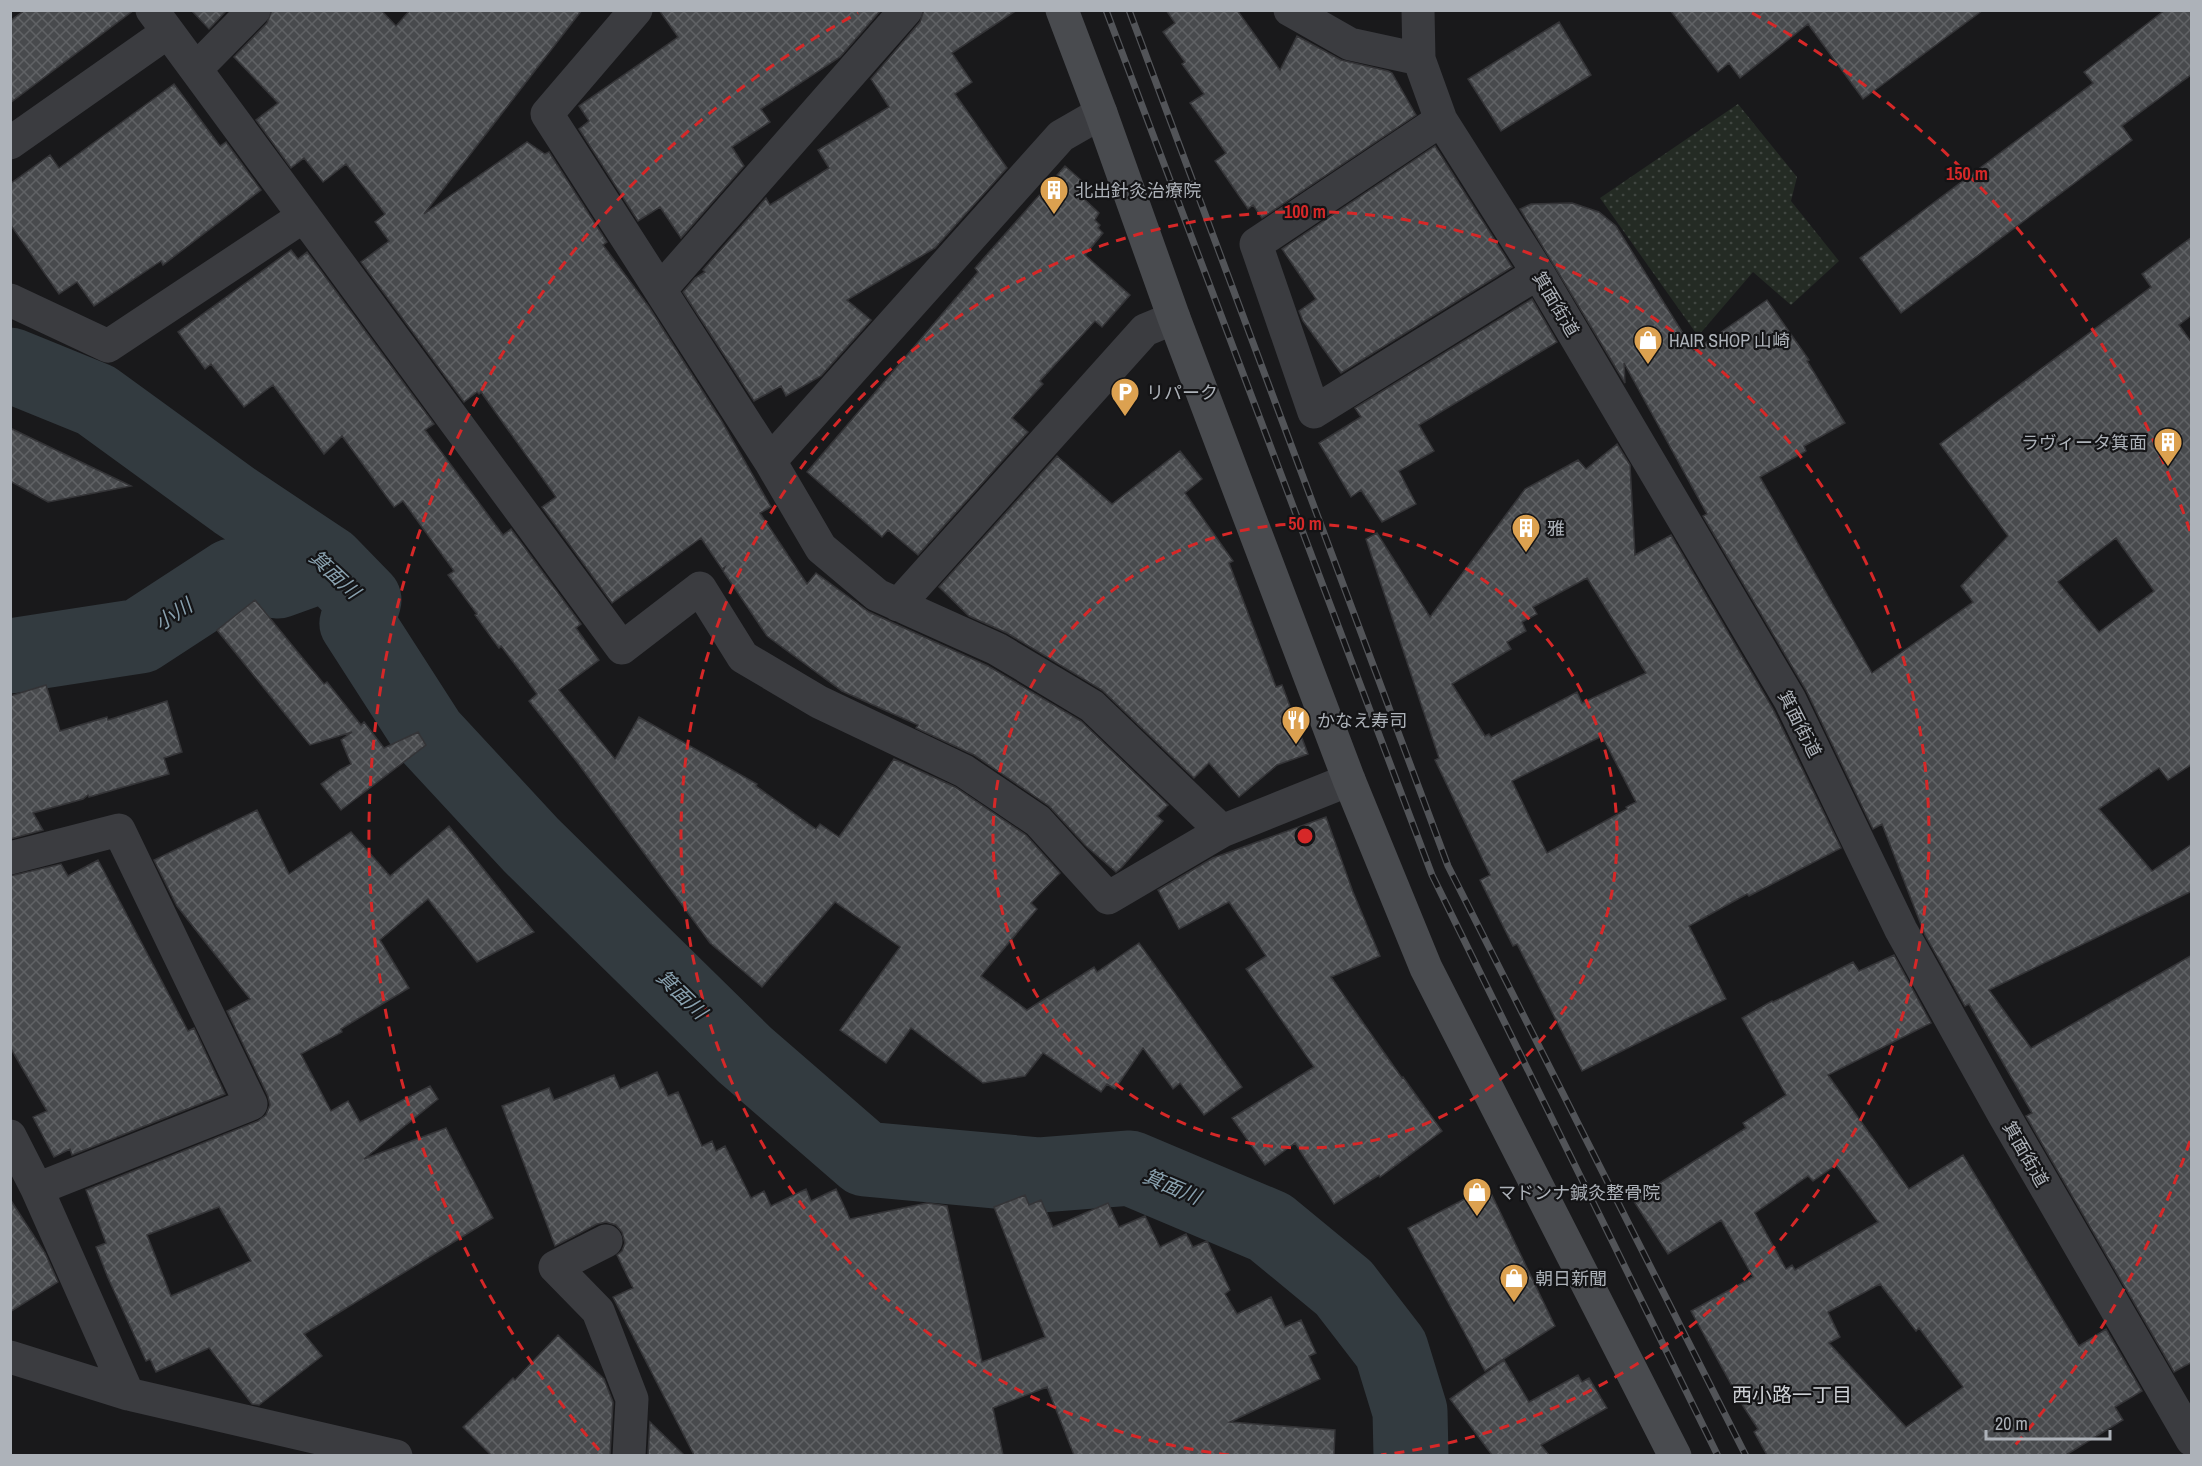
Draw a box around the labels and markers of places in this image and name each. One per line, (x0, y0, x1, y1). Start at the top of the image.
building icon: 北出針灸治療院 (1038, 174, 1070, 216)
place label: 北出針灸治療院 (1075, 178, 1201, 203)
shop icon: HAIR SHOP 山崎 (1632, 324, 1664, 366)
place label: HAIR SHOP 山崎 (1669, 328, 1790, 353)
parking icon: リパーク (1109, 376, 1141, 418)
place label: リパーク (1146, 380, 1218, 405)
building icon: ラヴィータ箕面 (2152, 426, 2184, 468)
place label: ラヴィータ箕面 (2021, 430, 2147, 455)
building icon: 雅 (1510, 512, 1542, 554)
place label: 雅 (1547, 516, 1565, 541)
restaurant icon: かなえ寿司 (1280, 704, 1312, 746)
place label: かなえ寿司 (1317, 708, 1407, 733)
centre of rings (1295, 826, 1315, 846)
shop icon: マドンナ鍼灸整骨院 (1461, 1176, 1493, 1218)
place label: マドンナ鍼灸整骨院 (1498, 1180, 1660, 1205)
shop icon: 朝日新聞 (1498, 1262, 1530, 1304)
place label: 朝日新聞 (1535, 1266, 1607, 1291)

